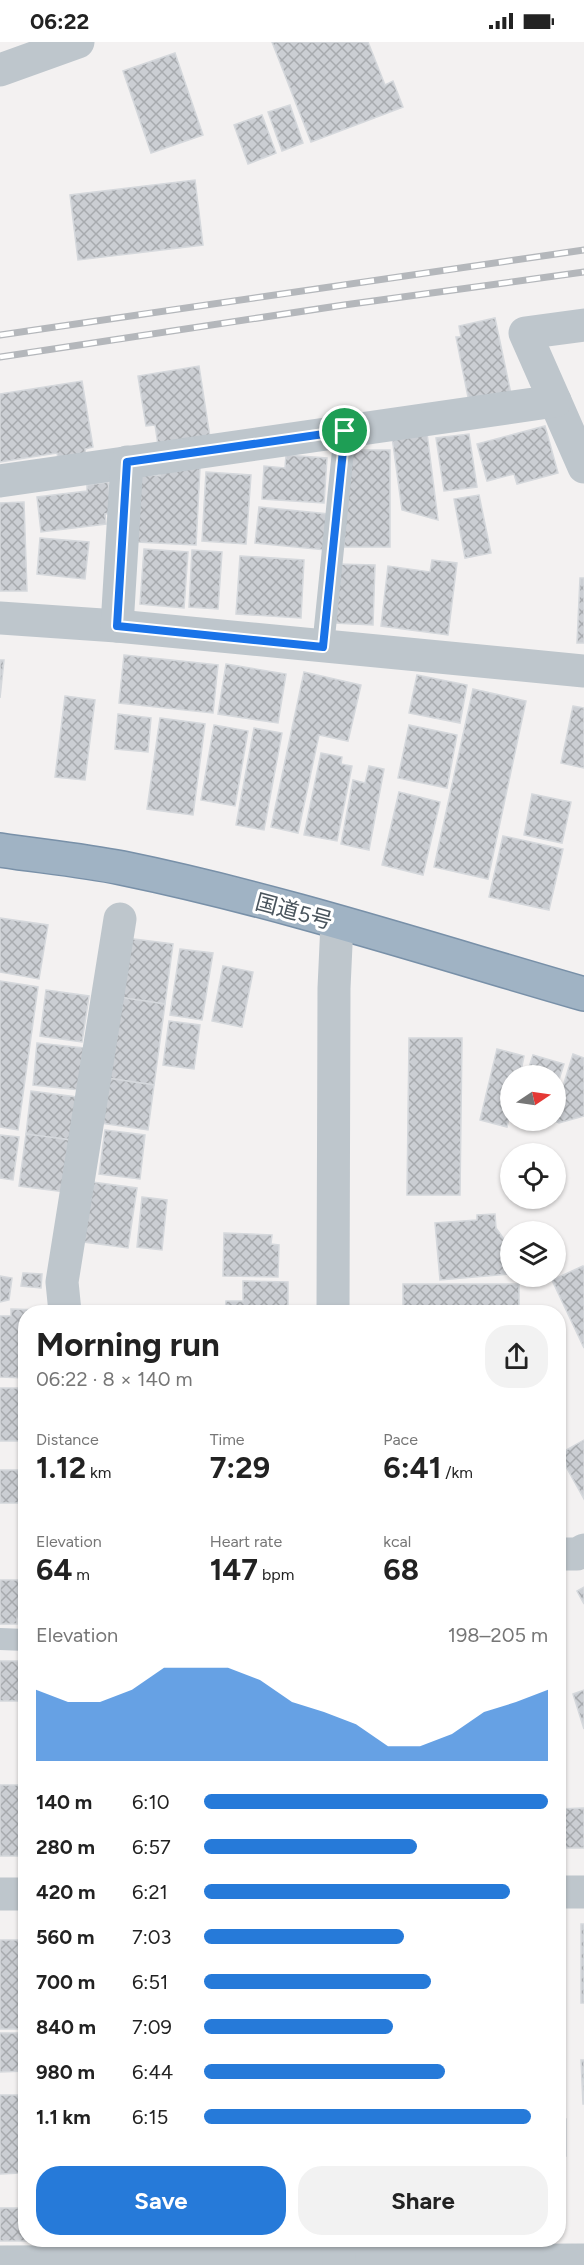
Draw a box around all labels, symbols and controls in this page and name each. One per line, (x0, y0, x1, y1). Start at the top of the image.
text: 06:22 (30, 8, 89, 35)
pin (319, 405, 370, 456)
icon: arrive (328, 414, 361, 447)
street label: 国道5号 (252, 888, 335, 935)
north arrow (500, 1065, 566, 1131)
map controls (500, 1065, 566, 1287)
button: locate (500, 1143, 566, 1209)
button: layers (500, 1221, 566, 1287)
text: Morning run (36, 1325, 220, 1364)
button: share (485, 1325, 548, 1388)
text: 06:22 · 8 × 140 m (36, 1367, 193, 1391)
text: Distance (36, 1430, 99, 1449)
text: Time (210, 1430, 245, 1449)
text: Pace (383, 1430, 418, 1449)
text: 1.12 (36, 1449, 86, 1486)
text: 7:29 (210, 1449, 270, 1486)
text: 6:41 (383, 1449, 441, 1486)
text: km (86, 1463, 111, 1482)
text: /km (441, 1463, 473, 1482)
text: Elevation (36, 1532, 102, 1551)
text: Heart rate (210, 1532, 282, 1551)
text: kcal (383, 1532, 411, 1551)
text: 64 (36, 1551, 72, 1588)
text: 147 (210, 1551, 258, 1588)
text: 68 (383, 1551, 419, 1588)
text: m (72, 1565, 90, 1584)
text: bpm (258, 1565, 294, 1584)
text: Elevation (36, 1623, 118, 1647)
text: 198–205 m (448, 1623, 548, 1647)
text: 140 m (36, 1790, 92, 1814)
text: 6:10 (132, 1790, 169, 1814)
text: 280 m (36, 1835, 95, 1859)
text: 6:57 (132, 1835, 171, 1859)
text: 420 m (36, 1880, 95, 1904)
text: 6:21 (132, 1880, 168, 1904)
text: 560 m (36, 1925, 94, 1949)
text: 7:03 (132, 1925, 172, 1949)
text: 700 m (36, 1970, 95, 1994)
text: 6:51 (132, 1970, 168, 1994)
text: 840 m (36, 2015, 96, 2039)
text: 7:09 (132, 2015, 172, 2039)
text: 980 m (36, 2060, 95, 2084)
text: 6:44 (132, 2060, 173, 2084)
text: 1.1 km (36, 2105, 91, 2129)
text: 6:15 (132, 2105, 168, 2129)
button: Save (36, 2166, 286, 2235)
button: Share (298, 2166, 548, 2235)

